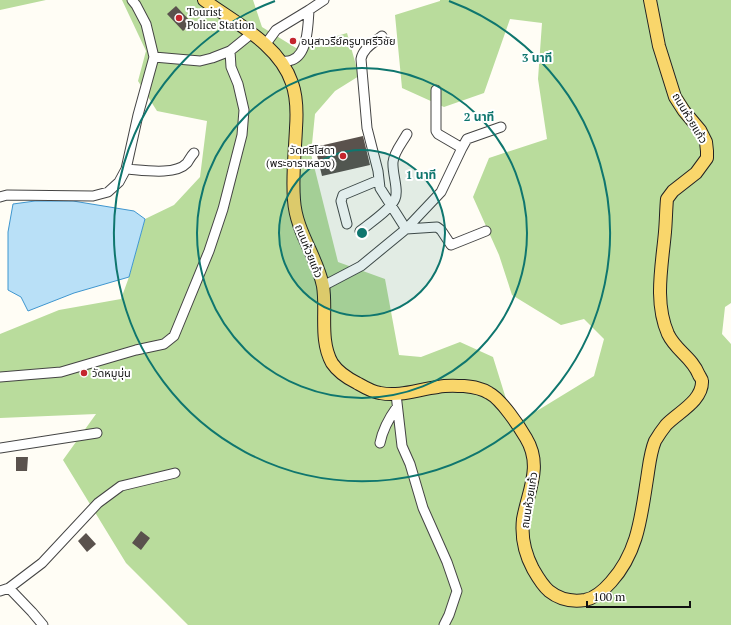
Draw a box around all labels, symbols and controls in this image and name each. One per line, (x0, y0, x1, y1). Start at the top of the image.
place label: Tourist Police Station (187, 5, 255, 32)
marker: Tourist Police Station (174, 13, 184, 23)
place label: อนุสาวรีย์ครูบาศรีวิชัย (301, 34, 396, 48)
marker: อนุสาวรีย์ครูบาศรีวิชัย (288, 36, 298, 46)
text: 3 นาที (522, 50, 552, 65)
street label: ถนนห้วยแก้ว (669, 90, 711, 146)
text: 2 นาที (464, 109, 494, 124)
place label: วัดศรีโสดา (พระอาราหลวง) (266, 143, 335, 170)
marker: วัดศรีโสดา (พระอาราหลวง) (338, 151, 348, 161)
text: 1 นาที (406, 167, 436, 182)
street label: ถนนห้วยแก้ว (292, 222, 326, 280)
centre of rings (355, 226, 369, 240)
place label: วัดหมูบุ่น (92, 366, 131, 380)
marker: วัดหมูบุ่น (79, 368, 89, 378)
street label: ถนนห้วยแก้ว (518, 471, 540, 529)
scale bar (587, 583, 690, 609)
text: 100 m (593, 589, 626, 604)

